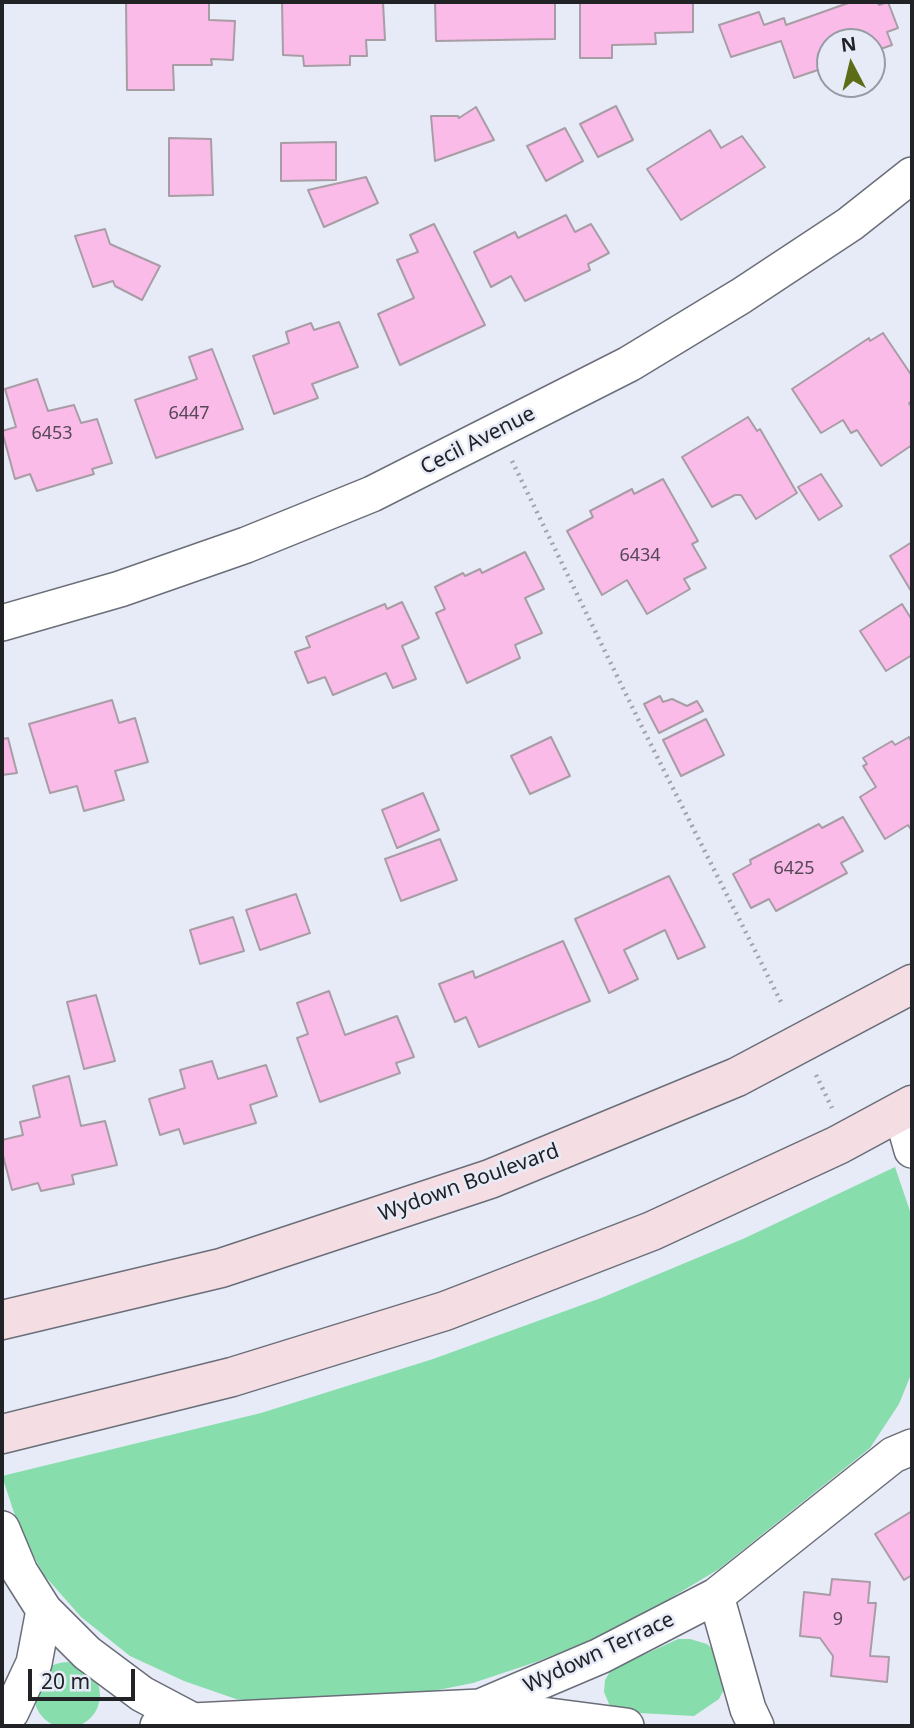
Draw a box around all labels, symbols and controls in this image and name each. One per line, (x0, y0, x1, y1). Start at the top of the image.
north arrow (816, 28, 886, 98)
text: N (839, 30, 858, 58)
street label: Cecil Avenue (416, 401, 540, 481)
house number: 6447 (168, 403, 210, 425)
house number: 6453 (31, 423, 73, 445)
house number: 6434 (619, 545, 661, 567)
house number: 6425 (773, 858, 815, 880)
street label: Wydown Boulevard (375, 1139, 563, 1227)
street label: Wydown Terrace (520, 1607, 678, 1699)
house number: 9 (833, 1609, 843, 1631)
scale bar (32, 1654, 138, 1698)
text: 20 m (41, 1667, 90, 1695)

